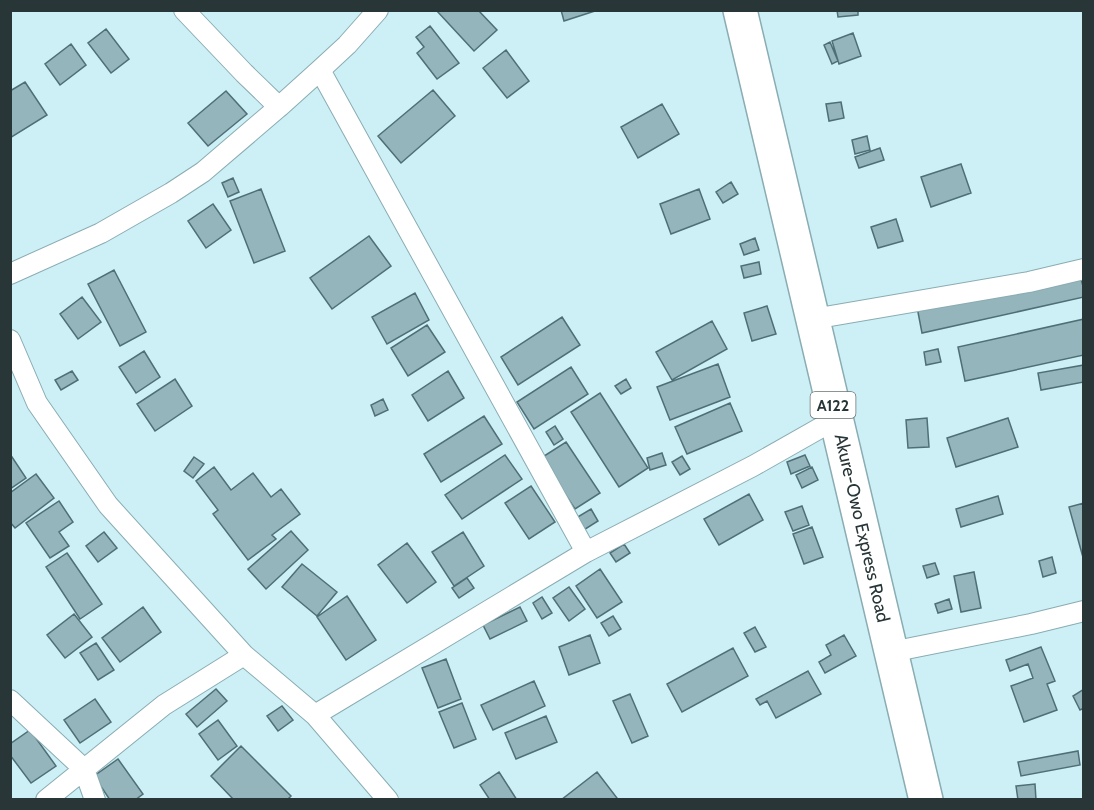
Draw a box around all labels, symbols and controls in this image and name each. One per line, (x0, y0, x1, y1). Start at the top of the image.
road number: A122 (810, 392, 856, 418)
street label: Akure-Owo Express Road (830, 432, 894, 624)

